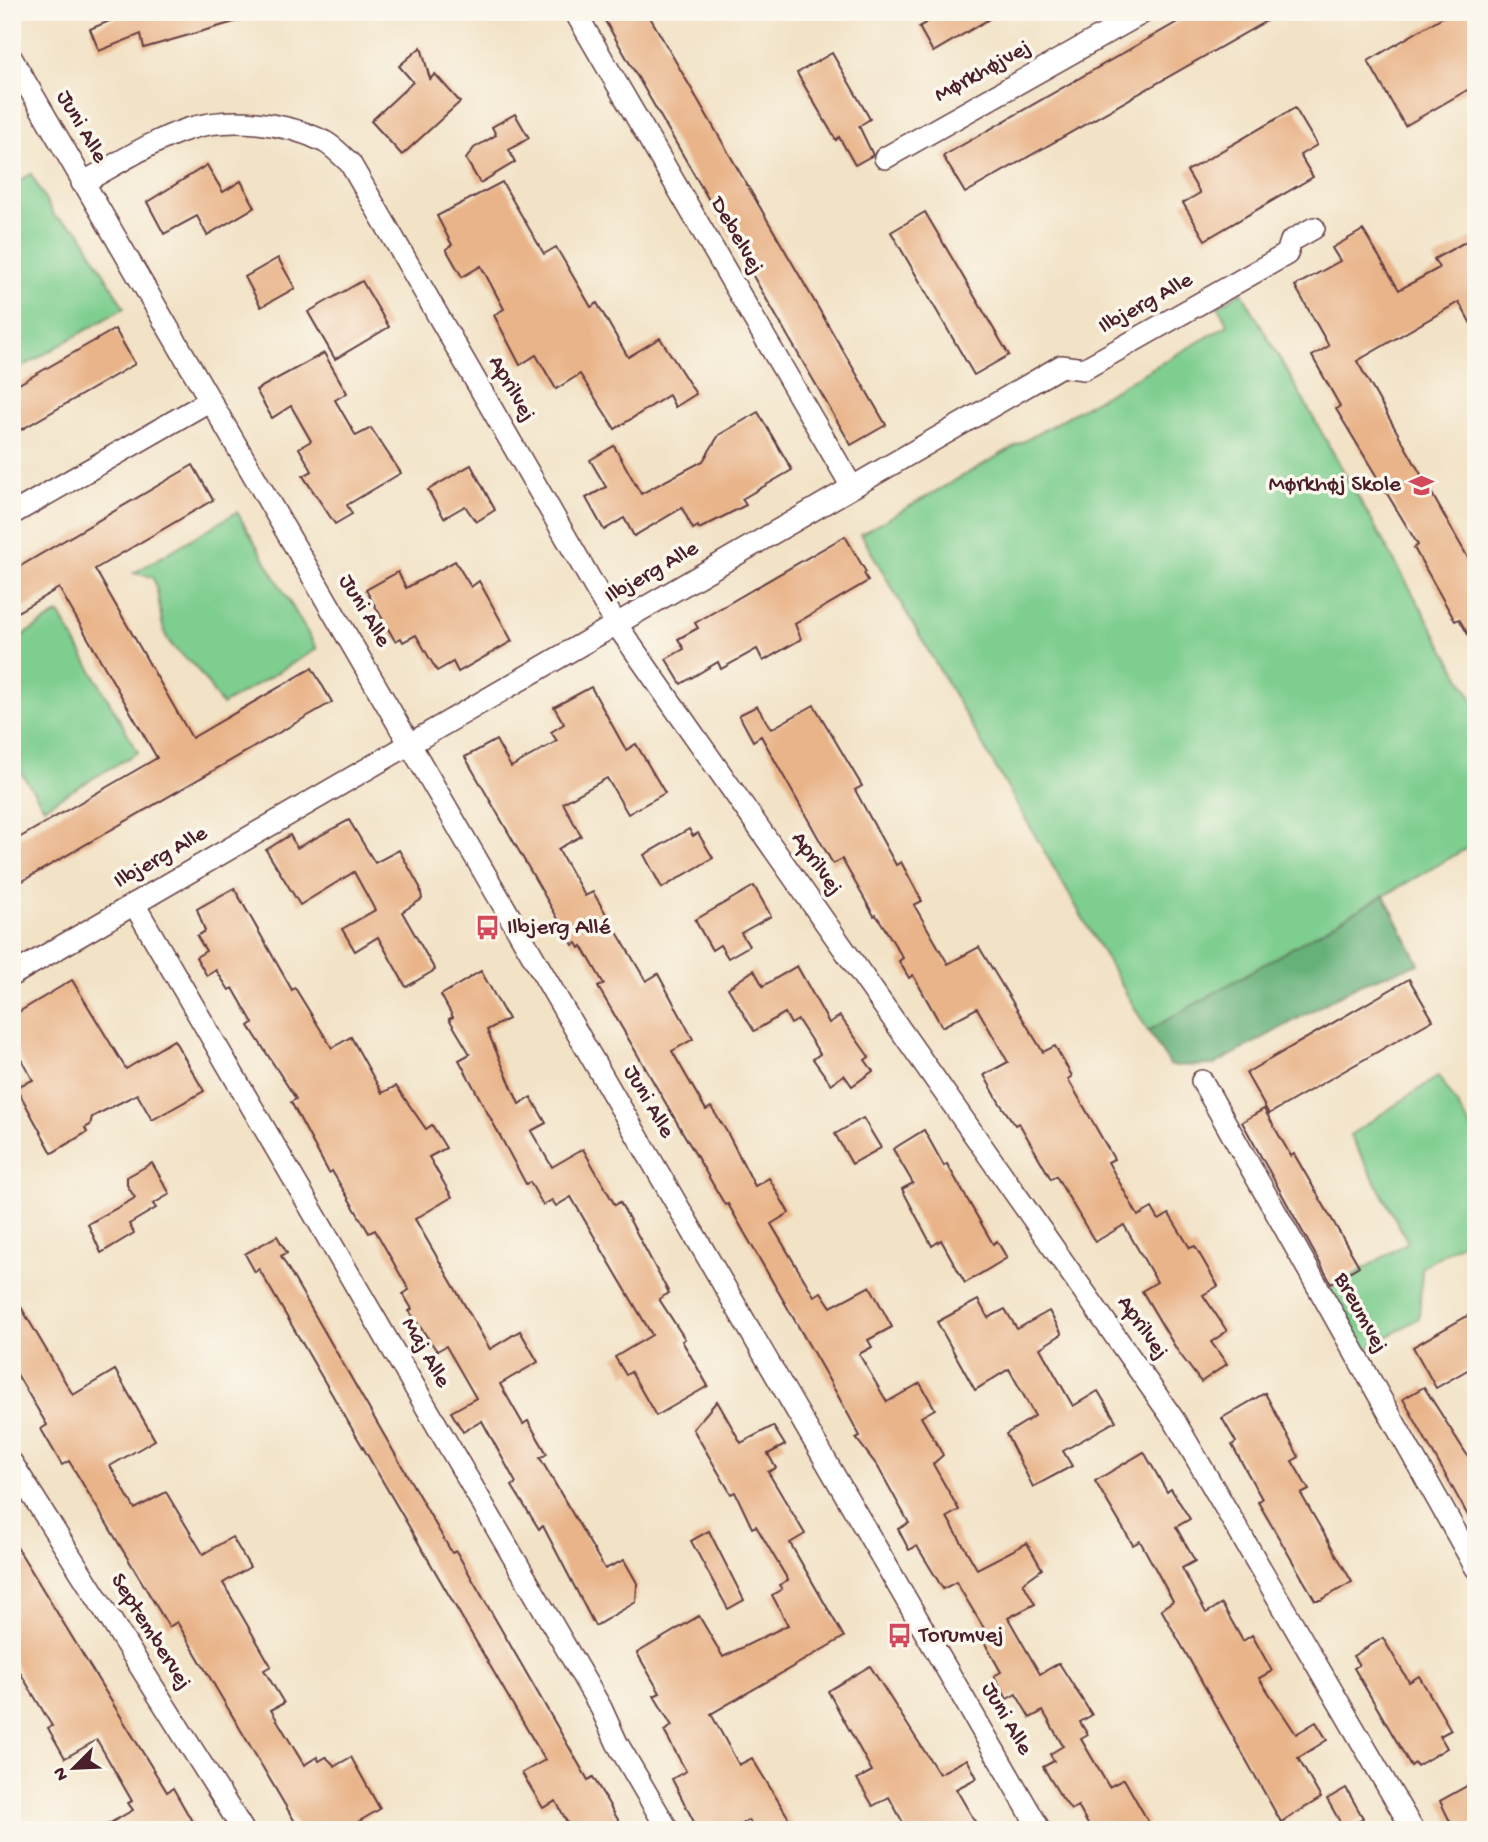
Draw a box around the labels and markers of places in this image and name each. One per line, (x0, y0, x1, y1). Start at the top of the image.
school or university icon: Mørkhøj Skole (1407, 471, 1435, 499)
place label: Mørkhøj Skole (1268, 472, 1402, 499)
bus stop icon: Ilbjerg Allé (473, 914, 501, 942)
place label: Ilbjerg Allé (507, 915, 612, 942)
bus stop icon: Torumvej (885, 1622, 913, 1650)
place label: Torumvej (917, 1623, 1004, 1650)

